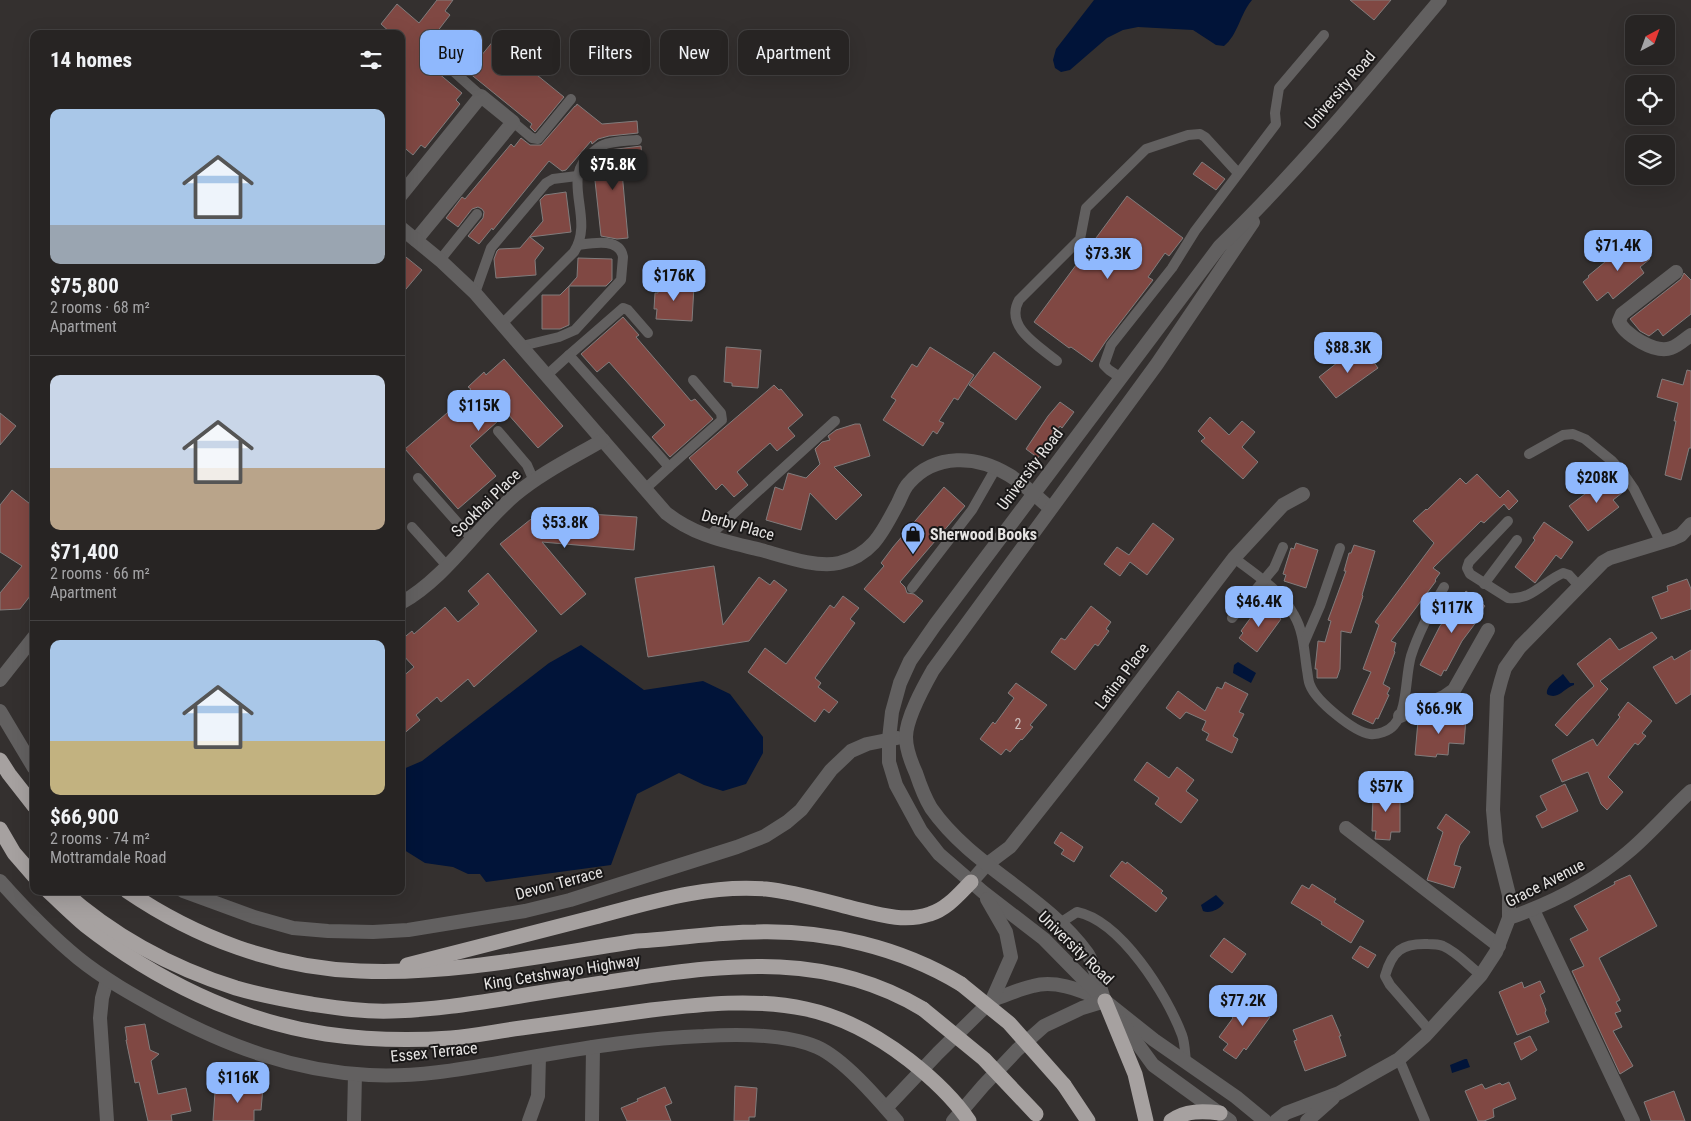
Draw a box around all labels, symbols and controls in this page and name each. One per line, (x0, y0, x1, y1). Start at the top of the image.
north arrow (1625, 15, 1675, 65)
map controls (1625, 15, 1675, 185)
chip: Buy (420, 30, 482, 75)
chip: Rent (492, 30, 560, 75)
chip: Filters (570, 30, 650, 75)
chip: New (660, 30, 728, 75)
chip: Apartment (738, 30, 849, 75)
icon: filters (357, 46, 385, 74)
street label: University Road (1301, 47, 1379, 133)
text: 14 homes (50, 48, 132, 72)
button: locate (1625, 75, 1675, 125)
button: layers (1625, 135, 1675, 185)
icon: home (173, 142, 263, 232)
pin: $75.8K (572, 148, 654, 191)
text: $75.8K (590, 155, 636, 174)
pin: $71.4K (1577, 230, 1659, 272)
text: $71.4K (1595, 236, 1641, 255)
pin: $73.3K (1067, 238, 1149, 280)
text: $73.3K (1085, 244, 1131, 263)
pin: $176K (639, 260, 709, 302)
text: $176K (653, 266, 695, 285)
text: $75,800 (50, 274, 119, 298)
text: 2 rooms · 68 m² (50, 298, 150, 317)
text: Apartment (50, 317, 117, 336)
pin: $88.3K (1307, 332, 1389, 374)
text: $88.3K (1325, 338, 1371, 357)
pin: $115K (444, 390, 514, 432)
text: $115K (458, 396, 500, 415)
icon: home (173, 407, 263, 497)
street label: University Road (993, 424, 1067, 514)
pin: $208K (1562, 462, 1632, 504)
street label: Sookhai Place (447, 465, 525, 541)
text: $208K (1576, 468, 1618, 487)
pin: $53.8K (524, 506, 606, 549)
street label: Derby Place (699, 506, 777, 544)
text: $53.8K (542, 513, 588, 532)
shop icon: Sherwood Books (900, 521, 926, 555)
place label: Sherwood Books (930, 525, 1037, 544)
text: $71,400 (50, 540, 119, 564)
text: 2 rooms · 66 m² (50, 564, 150, 583)
text: Apartment (50, 583, 117, 602)
pin: $46.4K (1218, 586, 1300, 628)
text: $46.4K (1236, 592, 1282, 611)
pin: $117K (1417, 592, 1487, 634)
text: $117K (1431, 598, 1473, 617)
street label: Latina Place (1091, 639, 1153, 713)
icon: home (173, 672, 263, 762)
pin: $66.9K (1398, 692, 1480, 735)
text: $66.9K (1416, 699, 1462, 718)
house number: 2 (1015, 716, 1022, 732)
pin: $57K (1356, 770, 1416, 813)
text: $57K (1369, 777, 1403, 796)
text: $66,900 (50, 805, 119, 829)
text: 2 rooms · 74 m² (50, 829, 150, 848)
text: Mottramdale Road (50, 848, 166, 867)
street label: Grace Avenue (1502, 855, 1588, 911)
street label: Devon Terrace (513, 862, 605, 904)
street label: University Road (1034, 907, 1118, 989)
street label: King Cetshwayo Highway (482, 950, 642, 994)
pin: $77.2K (1202, 984, 1284, 1027)
text: $77.2K (1220, 991, 1266, 1010)
street label: Essex Terrace (390, 1038, 478, 1066)
pin: $116K (203, 1062, 273, 1104)
text: $116K (217, 1068, 259, 1087)

